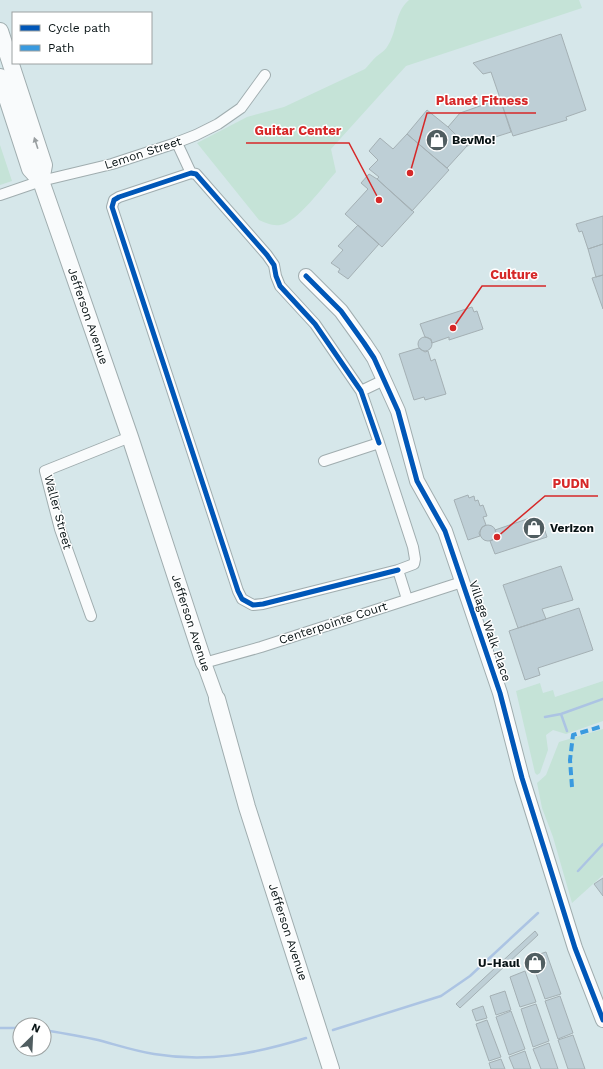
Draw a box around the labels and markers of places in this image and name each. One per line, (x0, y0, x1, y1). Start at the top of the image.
callout: Planet Fitness (427, 88, 536, 113)
callout: Guitar Center (246, 118, 349, 143)
shop icon: BevMo! (424, 127, 450, 153)
place label: BevMo! (452, 133, 495, 147)
callout: Culture (482, 261, 546, 286)
callout: PUDN (545, 471, 598, 496)
shop icon: Verizon (521, 515, 547, 541)
place label: Verizon (550, 521, 594, 535)
shop icon: U-Haul (522, 950, 548, 976)
place label: U-Haul (478, 956, 520, 970)

